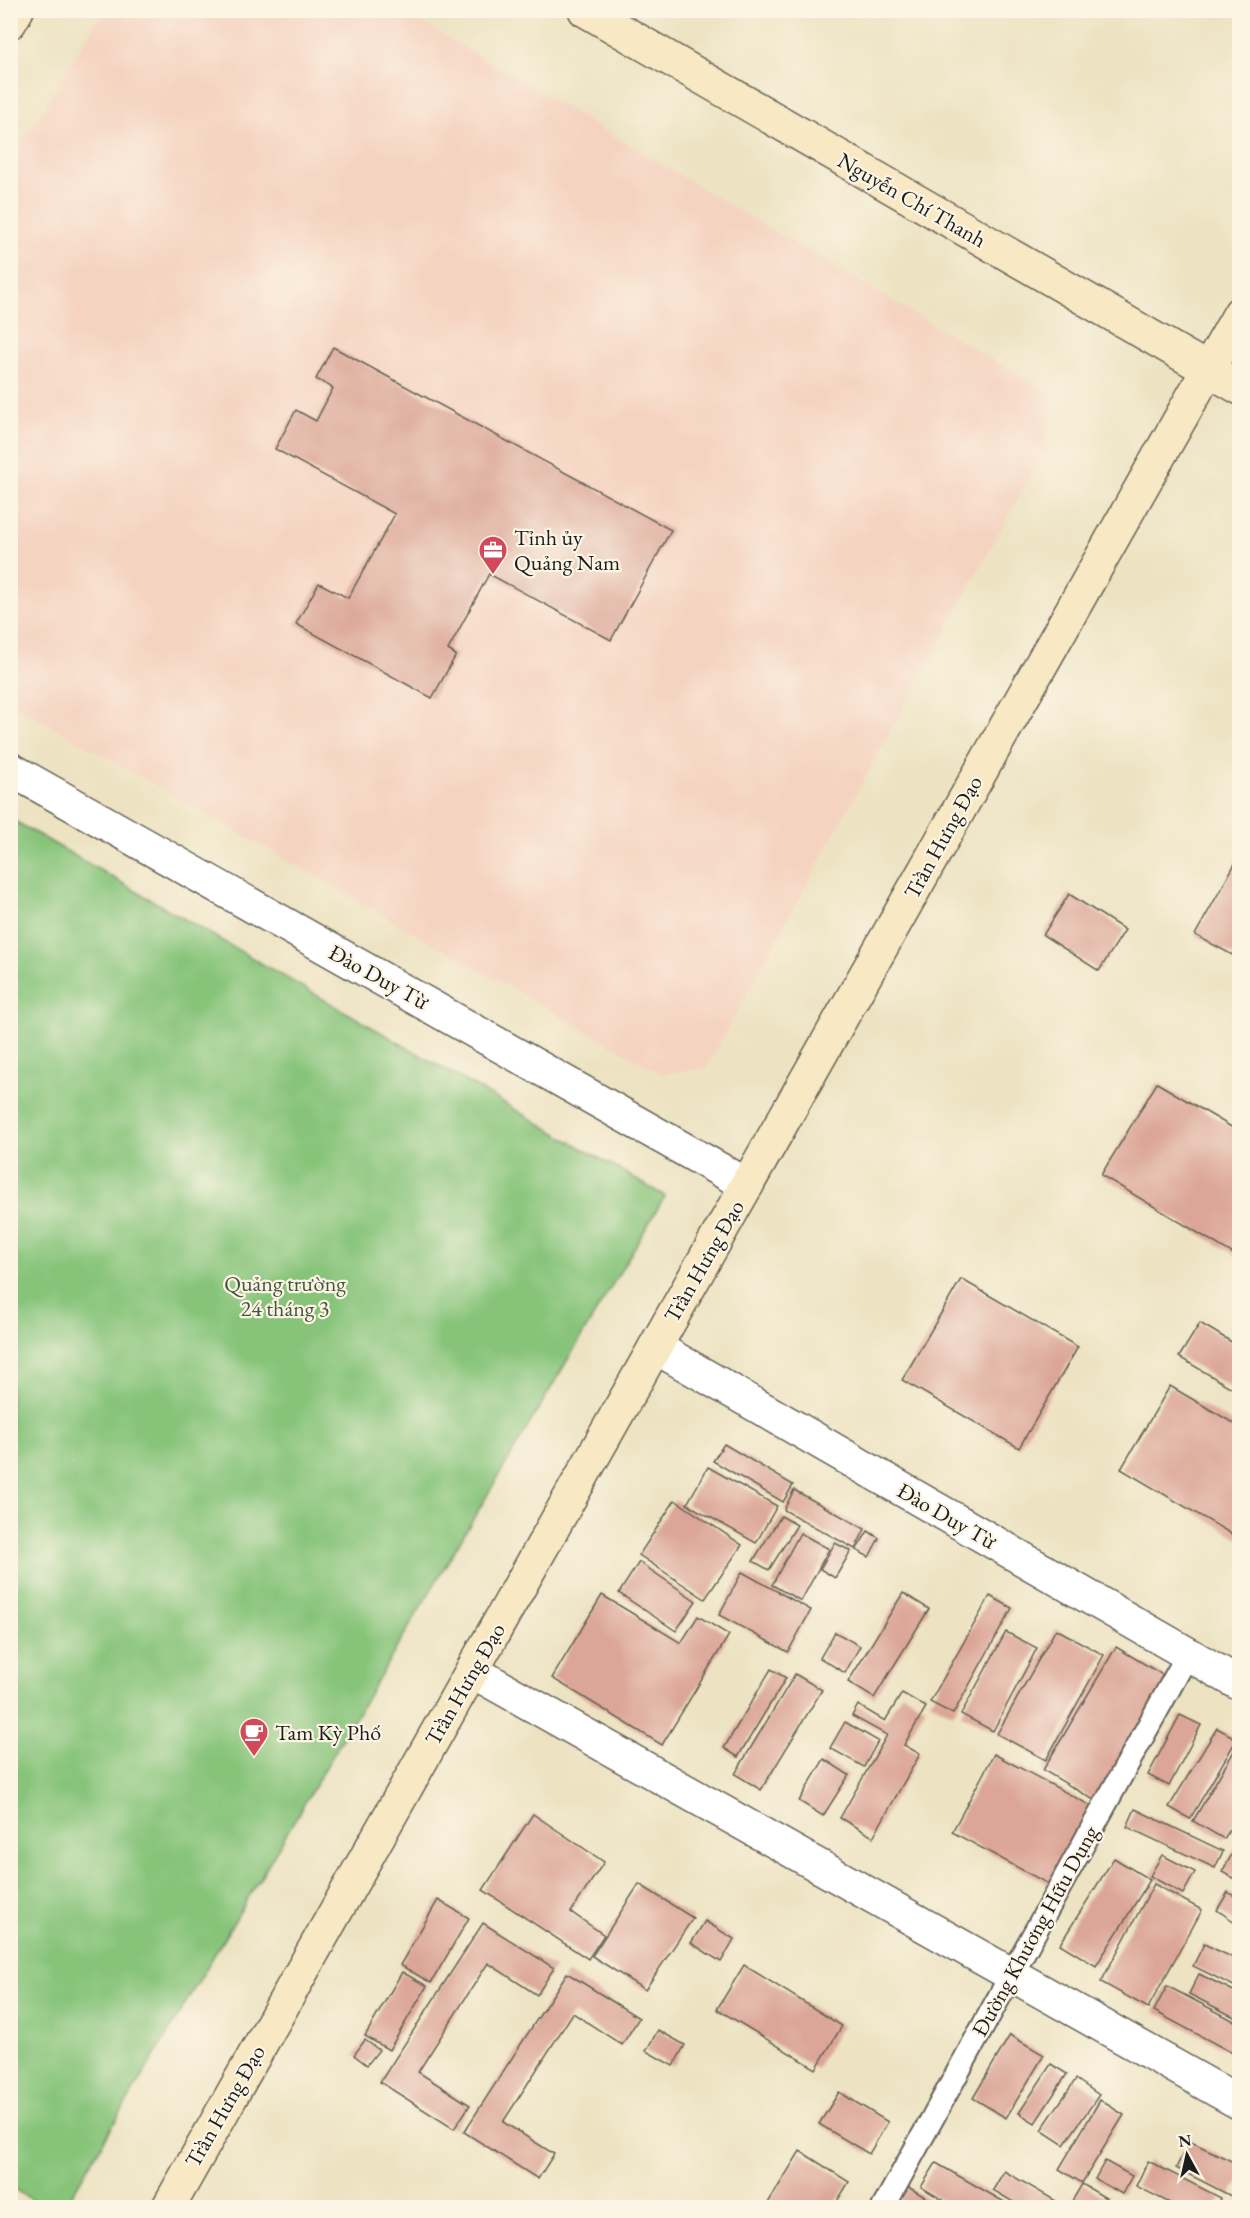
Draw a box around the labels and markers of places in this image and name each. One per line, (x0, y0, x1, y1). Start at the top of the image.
place label: Tỉnh ủy Quảng Nam (514, 523, 620, 577)
office icon: Tỉnh ủy Quảng Nam (477, 534, 509, 576)
cafe icon: Tam Kỳ Phố (238, 1716, 270, 1758)
place label: Tam Kỳ Phố (275, 1718, 381, 1747)

